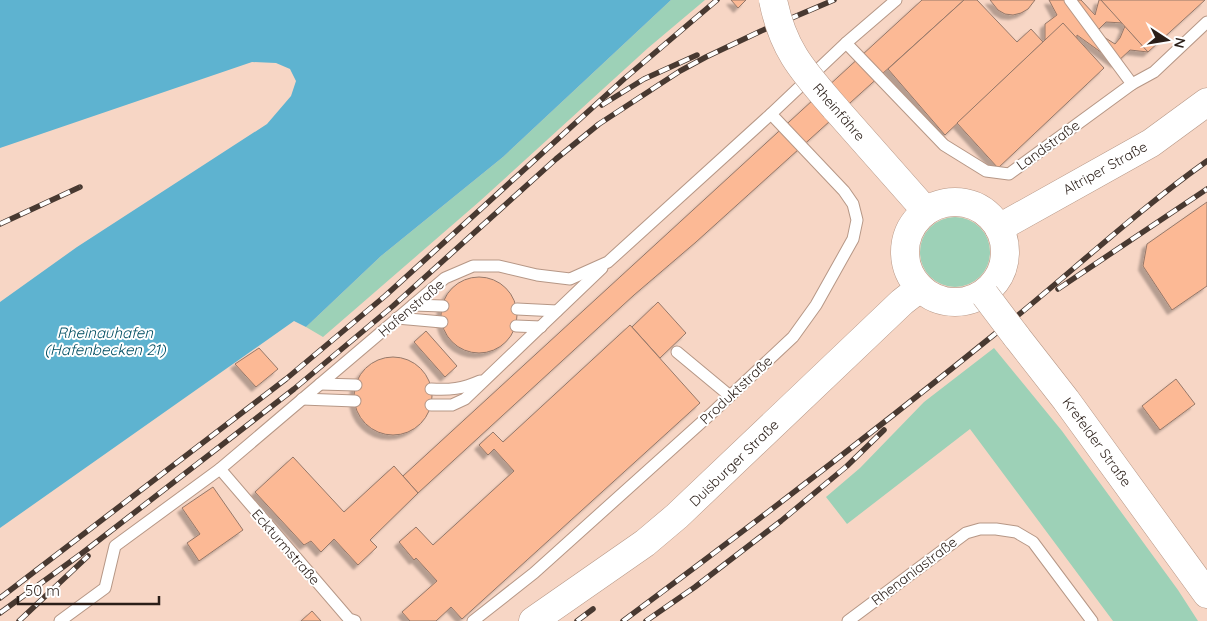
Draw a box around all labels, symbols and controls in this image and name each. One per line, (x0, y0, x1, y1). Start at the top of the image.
north arrow (1142, 15, 1192, 65)
text: N (1170, 36, 1190, 50)
street label: Rheinfähre (809, 79, 869, 145)
street label: Landstraße (1013, 116, 1083, 174)
street label: Altriper Straße (1060, 137, 1150, 199)
street label: Hafenstraße (374, 275, 448, 341)
water label: Rheinauhafen (Hafenbecken 21) (44, 323, 167, 359)
street label: Produktstraße (696, 352, 776, 428)
street label: Krefelder Straße (1059, 394, 1136, 490)
street label: Duisburger Straße (685, 416, 783, 510)
street label: Eckturmstraße (248, 505, 324, 589)
street label: Rhenaniastraße (868, 533, 961, 609)
scale bar (18, 574, 159, 606)
text: 50 m (25, 581, 60, 600)

